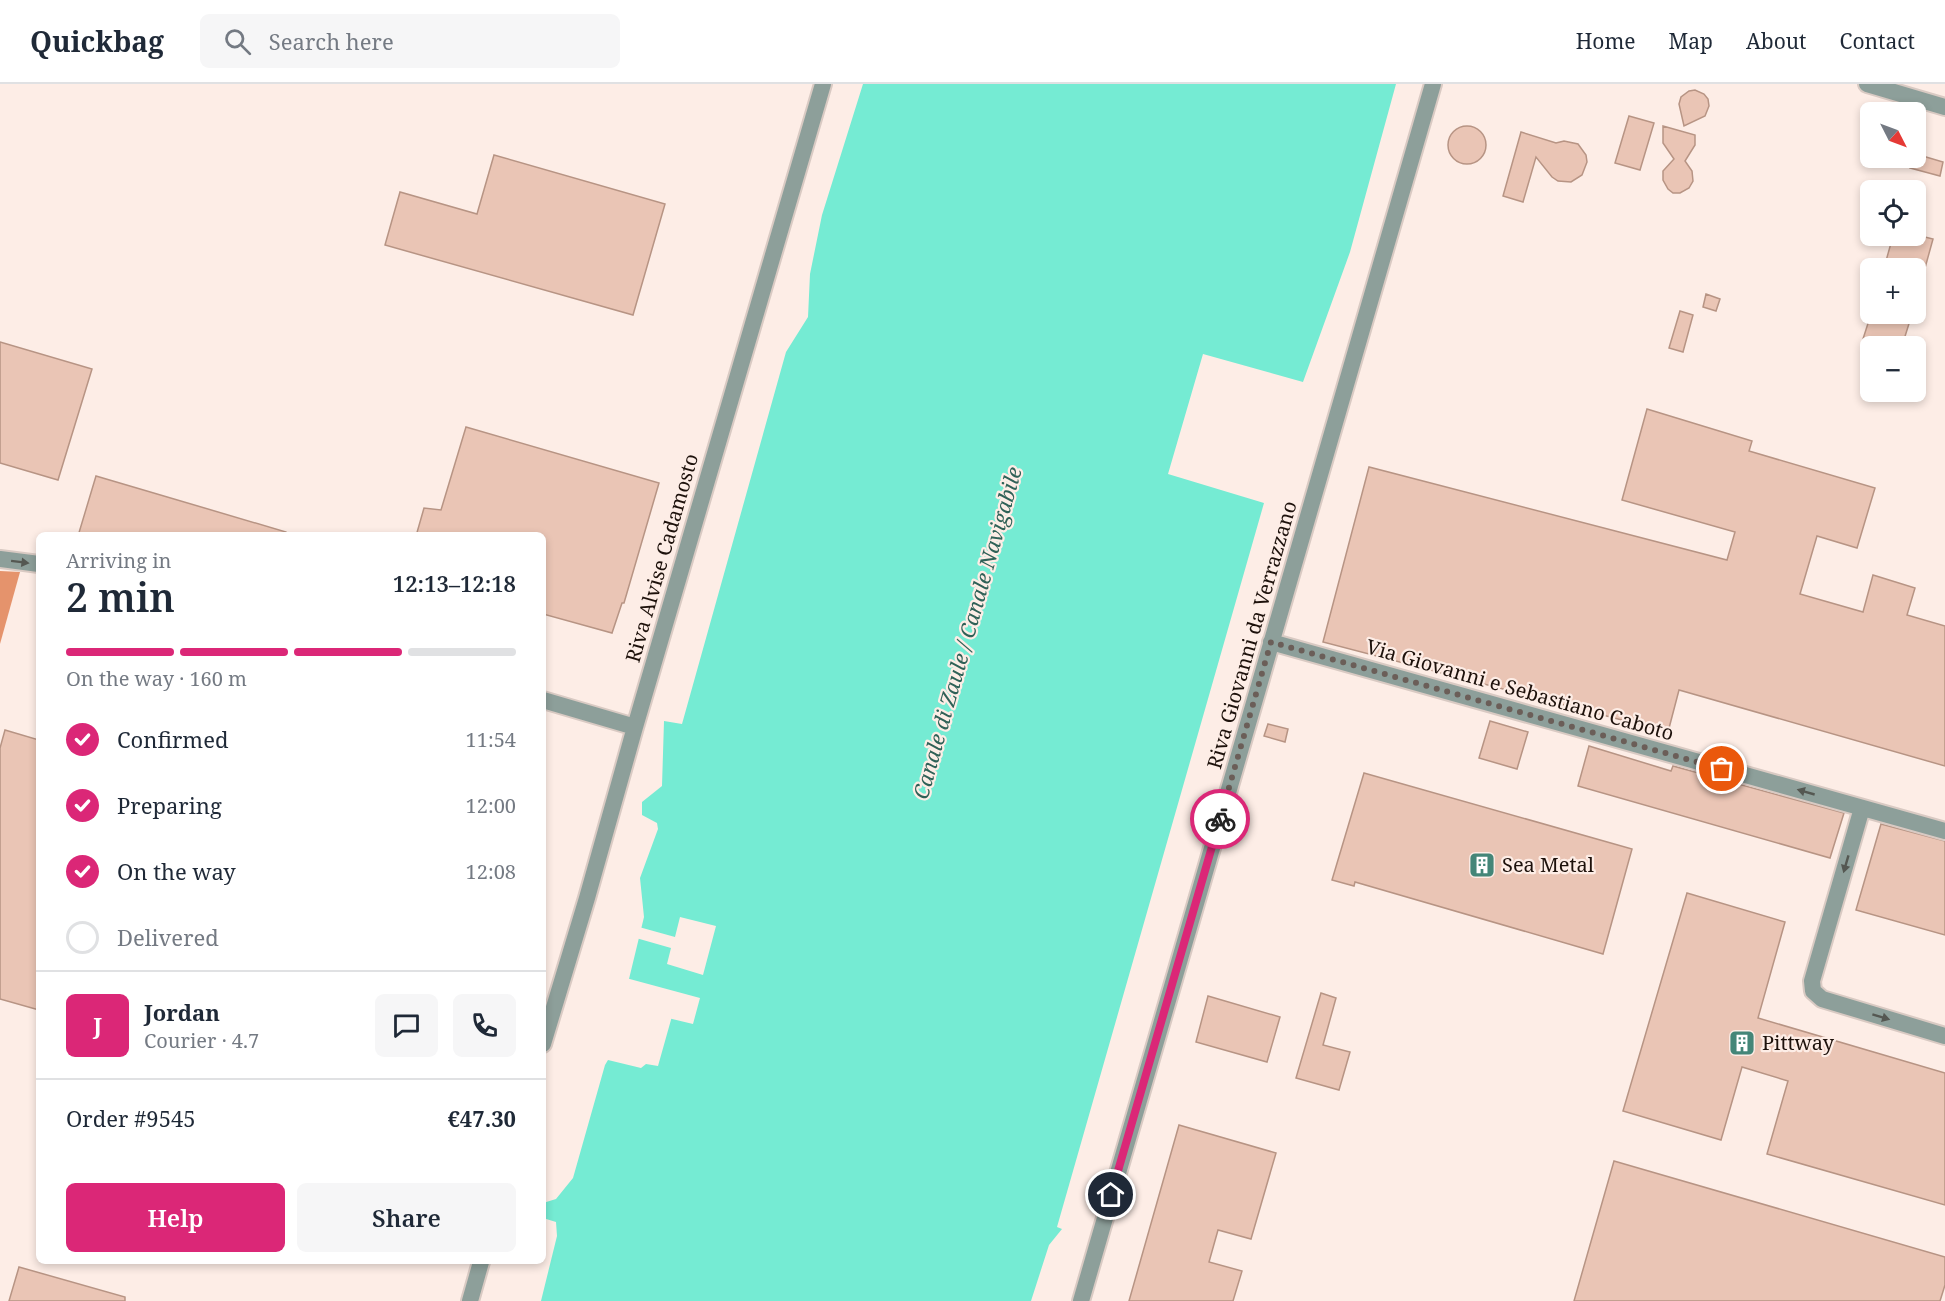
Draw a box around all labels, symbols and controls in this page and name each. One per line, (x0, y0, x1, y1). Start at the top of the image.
search box (200, 14, 620, 68)
text: Quickbag (30, 22, 164, 60)
icon: search (221, 25, 254, 58)
text: Search here (269, 26, 394, 56)
text: Home (1576, 27, 1636, 55)
text: Map (1669, 27, 1713, 55)
text: About (1746, 27, 1807, 55)
text: Contact (1840, 27, 1915, 55)
north arrow (1860, 102, 1926, 168)
map controls (1860, 102, 1926, 402)
button: locate (1860, 180, 1926, 246)
button: + (1860, 258, 1926, 324)
button: − (1860, 336, 1926, 402)
street label: Riva Alvise Cadamosto (619, 450, 704, 665)
water label: Canale di Zaule / Canale Navigabile (906, 463, 1028, 802)
street label: Riva Giovanni da Verrazzano (1200, 498, 1303, 772)
text: Arriving in (66, 547, 171, 574)
one-way arrow (10, 557, 29, 566)
text: 12:13–12:18 (393, 568, 516, 598)
text: 2 min (66, 570, 175, 623)
street label: Via Giovanni e Sebastiano Caboto (1363, 633, 1677, 746)
text: On the way · 160 m (66, 665, 247, 692)
icon: check (66, 723, 99, 756)
text: Confirmed (117, 724, 228, 754)
text: 11:54 (466, 726, 516, 753)
pin (1696, 743, 1747, 794)
icon: bag (1705, 752, 1738, 785)
one-way arrow (1797, 787, 1815, 796)
icon: check (66, 789, 99, 822)
courier (1190, 789, 1250, 849)
text: Preparing (117, 790, 222, 820)
text: 12:00 (466, 792, 516, 819)
icon: bike (1204, 803, 1237, 836)
building icon: Sea Metal (1467, 850, 1497, 880)
place label: Sea Metal (1502, 851, 1594, 878)
icon: check (66, 855, 99, 888)
one-way arrow (1841, 855, 1850, 873)
text: On the way (117, 856, 236, 886)
text: 12:08 (466, 858, 516, 885)
text: Delivered (117, 922, 219, 952)
button: chat (375, 994, 438, 1057)
button: phone (453, 994, 516, 1057)
text: Jordan (144, 997, 220, 1027)
text: J (93, 1010, 102, 1040)
one-way arrow (1872, 1013, 1890, 1022)
text: Courier · 4.7 (144, 1027, 259, 1054)
building icon: Pittway (1727, 1028, 1757, 1058)
place label: Pittway (1762, 1029, 1835, 1056)
text: Order #9545 (66, 1103, 196, 1133)
text: €47.30 (448, 1103, 516, 1133)
pin (1085, 1169, 1136, 1220)
icon: home (1094, 1178, 1127, 1211)
button: Help (66, 1183, 285, 1252)
button: Share (297, 1183, 516, 1252)

